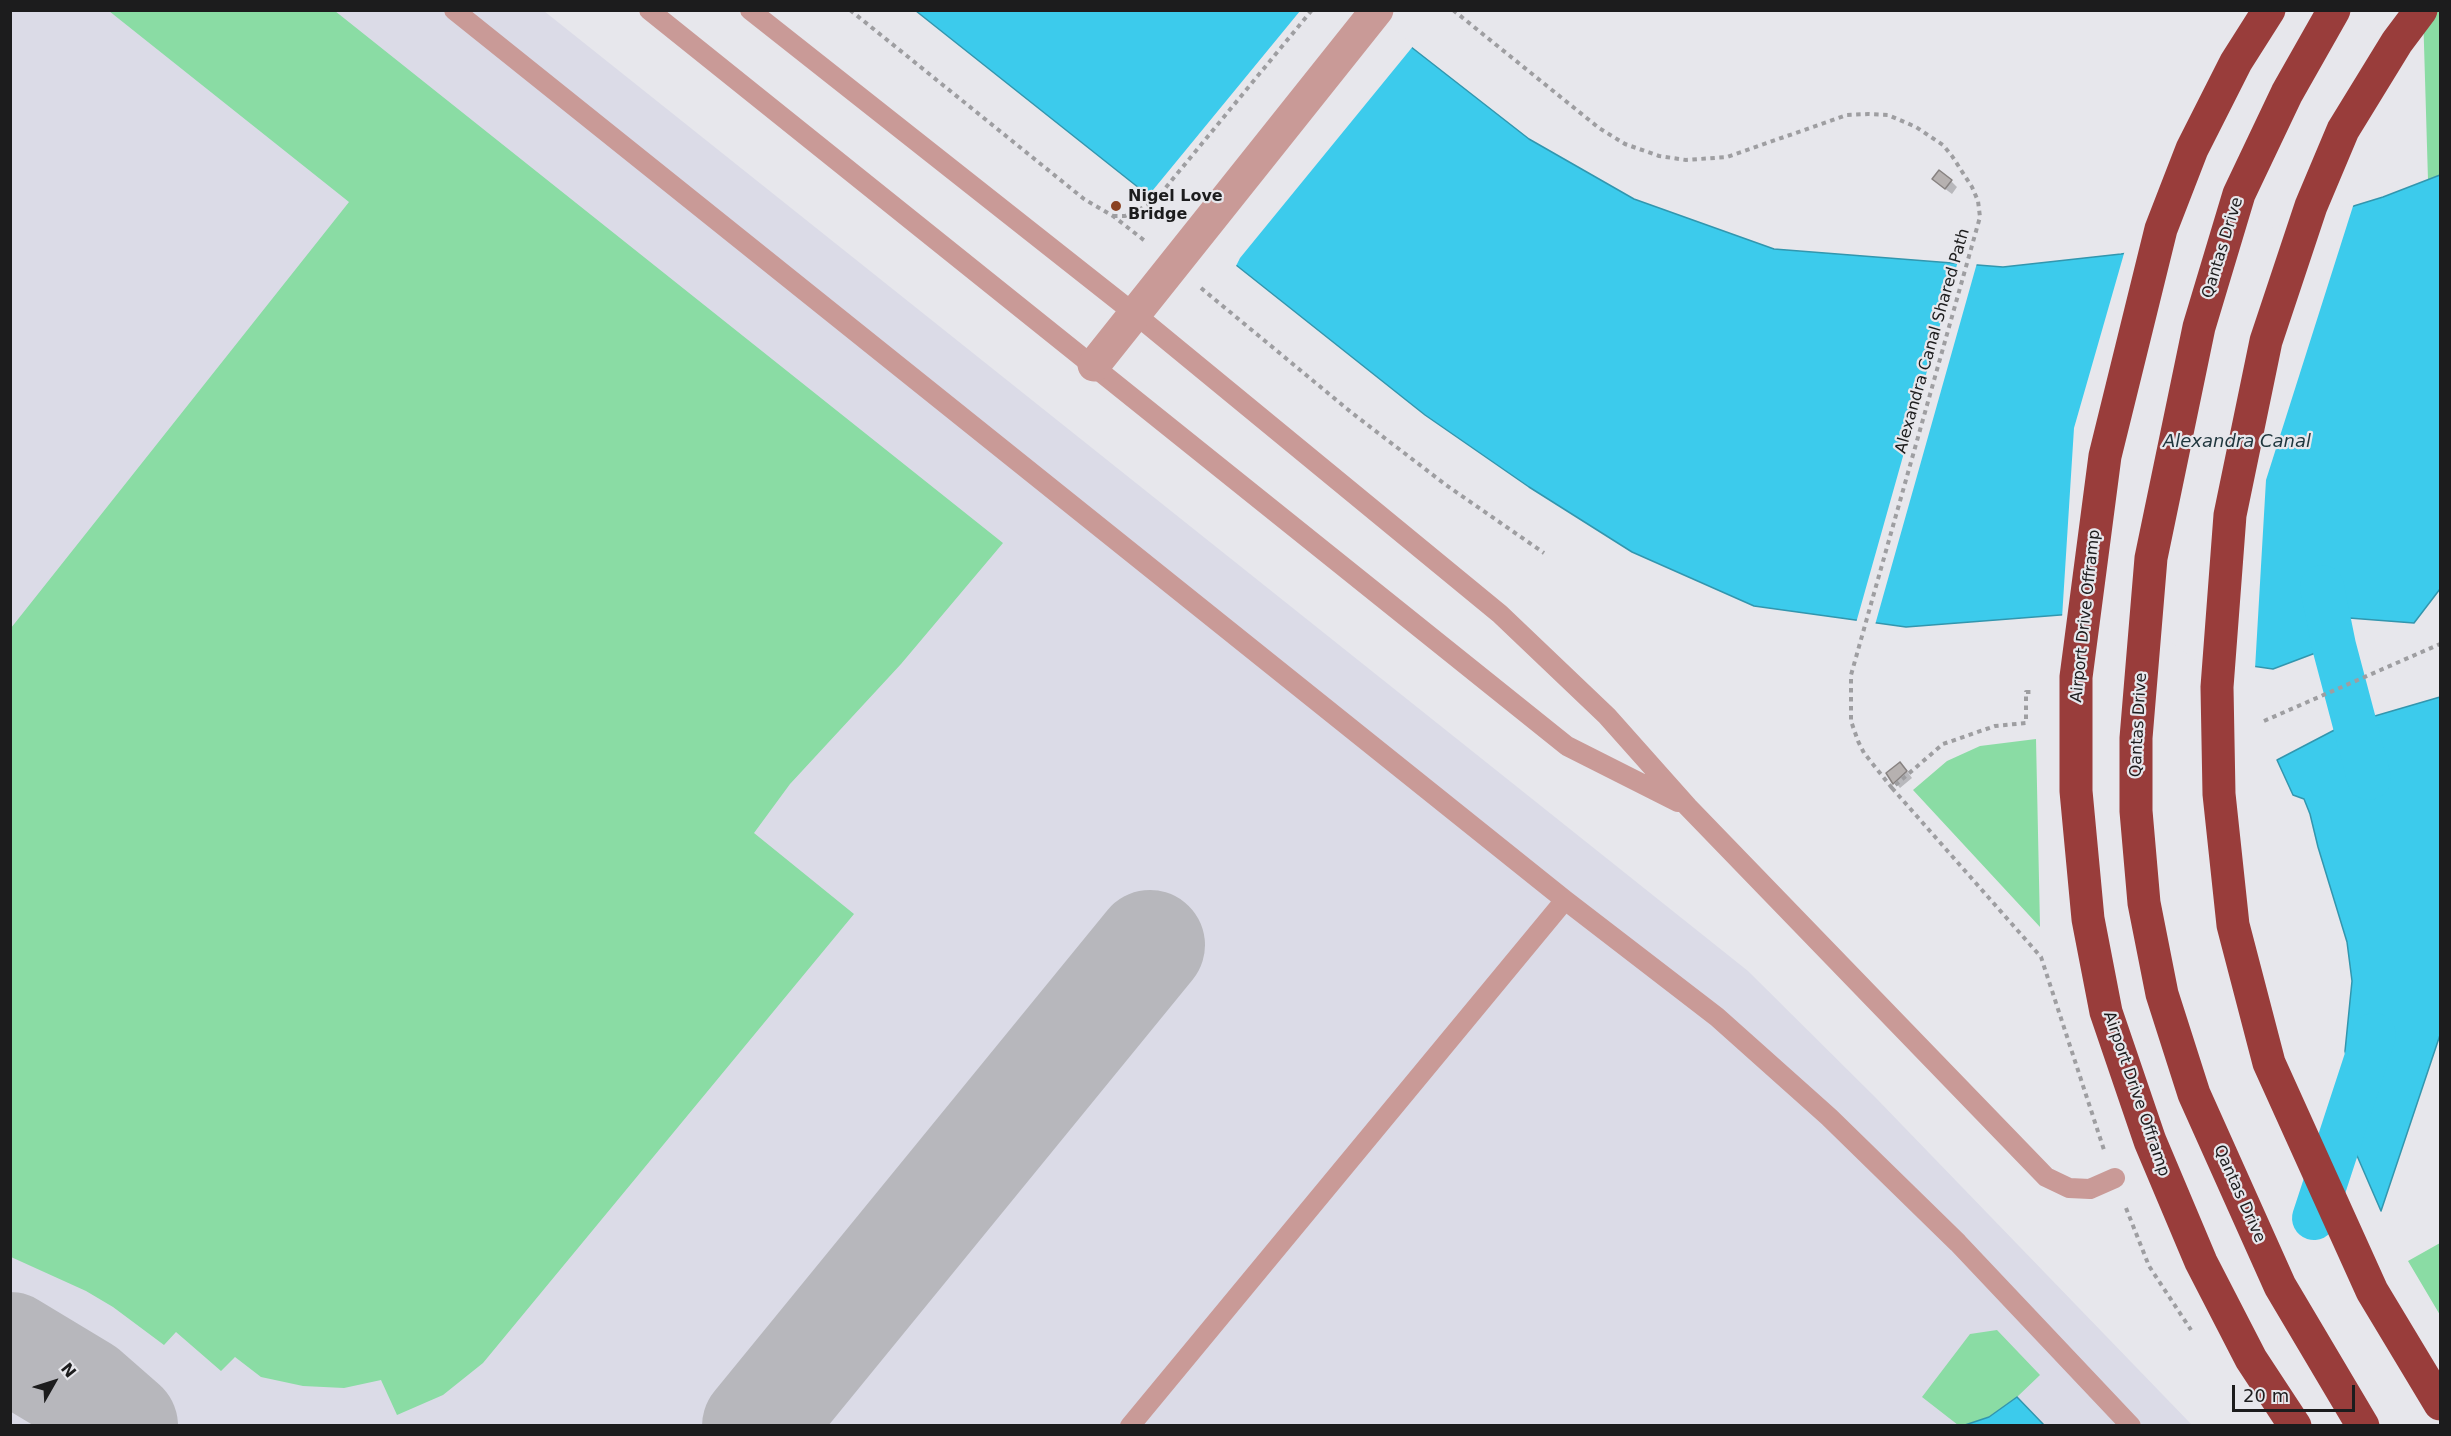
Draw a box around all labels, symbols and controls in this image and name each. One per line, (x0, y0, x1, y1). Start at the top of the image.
place label: Nigel Love Bridge (1128, 187, 1223, 225)
street label: Qantas Drive (2199, 195, 2247, 301)
marker: Nigel Love Bridge (1109, 199, 1123, 213)
street label: Alexandra Canal Shared Path (1892, 226, 1974, 456)
water label: Alexandra Canal (2163, 431, 2311, 453)
street label: Airport Drive Offramp (2067, 529, 2105, 703)
street label: Qantas Drive (2127, 672, 2151, 778)
street label: Airport Drive Offramp (2099, 1009, 2173, 1179)
street label: Qantas Drive (2209, 1142, 2269, 1246)
north arrow (24, 1352, 84, 1412)
text: N (57, 1359, 80, 1382)
scale bar (2235, 1373, 2358, 1411)
text: 20 m (2243, 1385, 2289, 1406)

